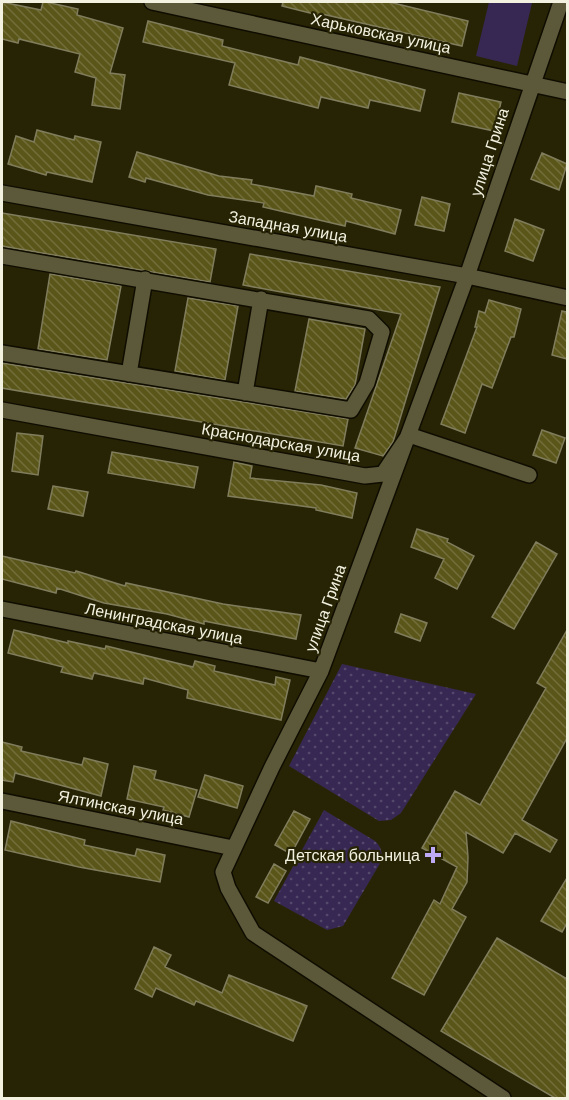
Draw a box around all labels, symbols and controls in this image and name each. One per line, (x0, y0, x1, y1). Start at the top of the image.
street label: Харьковская улица (309, 10, 452, 57)
street label: улица Грина (467, 106, 512, 198)
street label: Западная улица (227, 208, 349, 245)
street label: Краснодарская улица (200, 420, 362, 465)
street label: улица Грина (302, 562, 349, 654)
street label: Ленинградская улица (84, 600, 244, 647)
street label: Ялтинская улица (57, 787, 185, 828)
marker: Детская больница (424, 846, 442, 864)
place label: Детская больница (285, 847, 420, 864)

